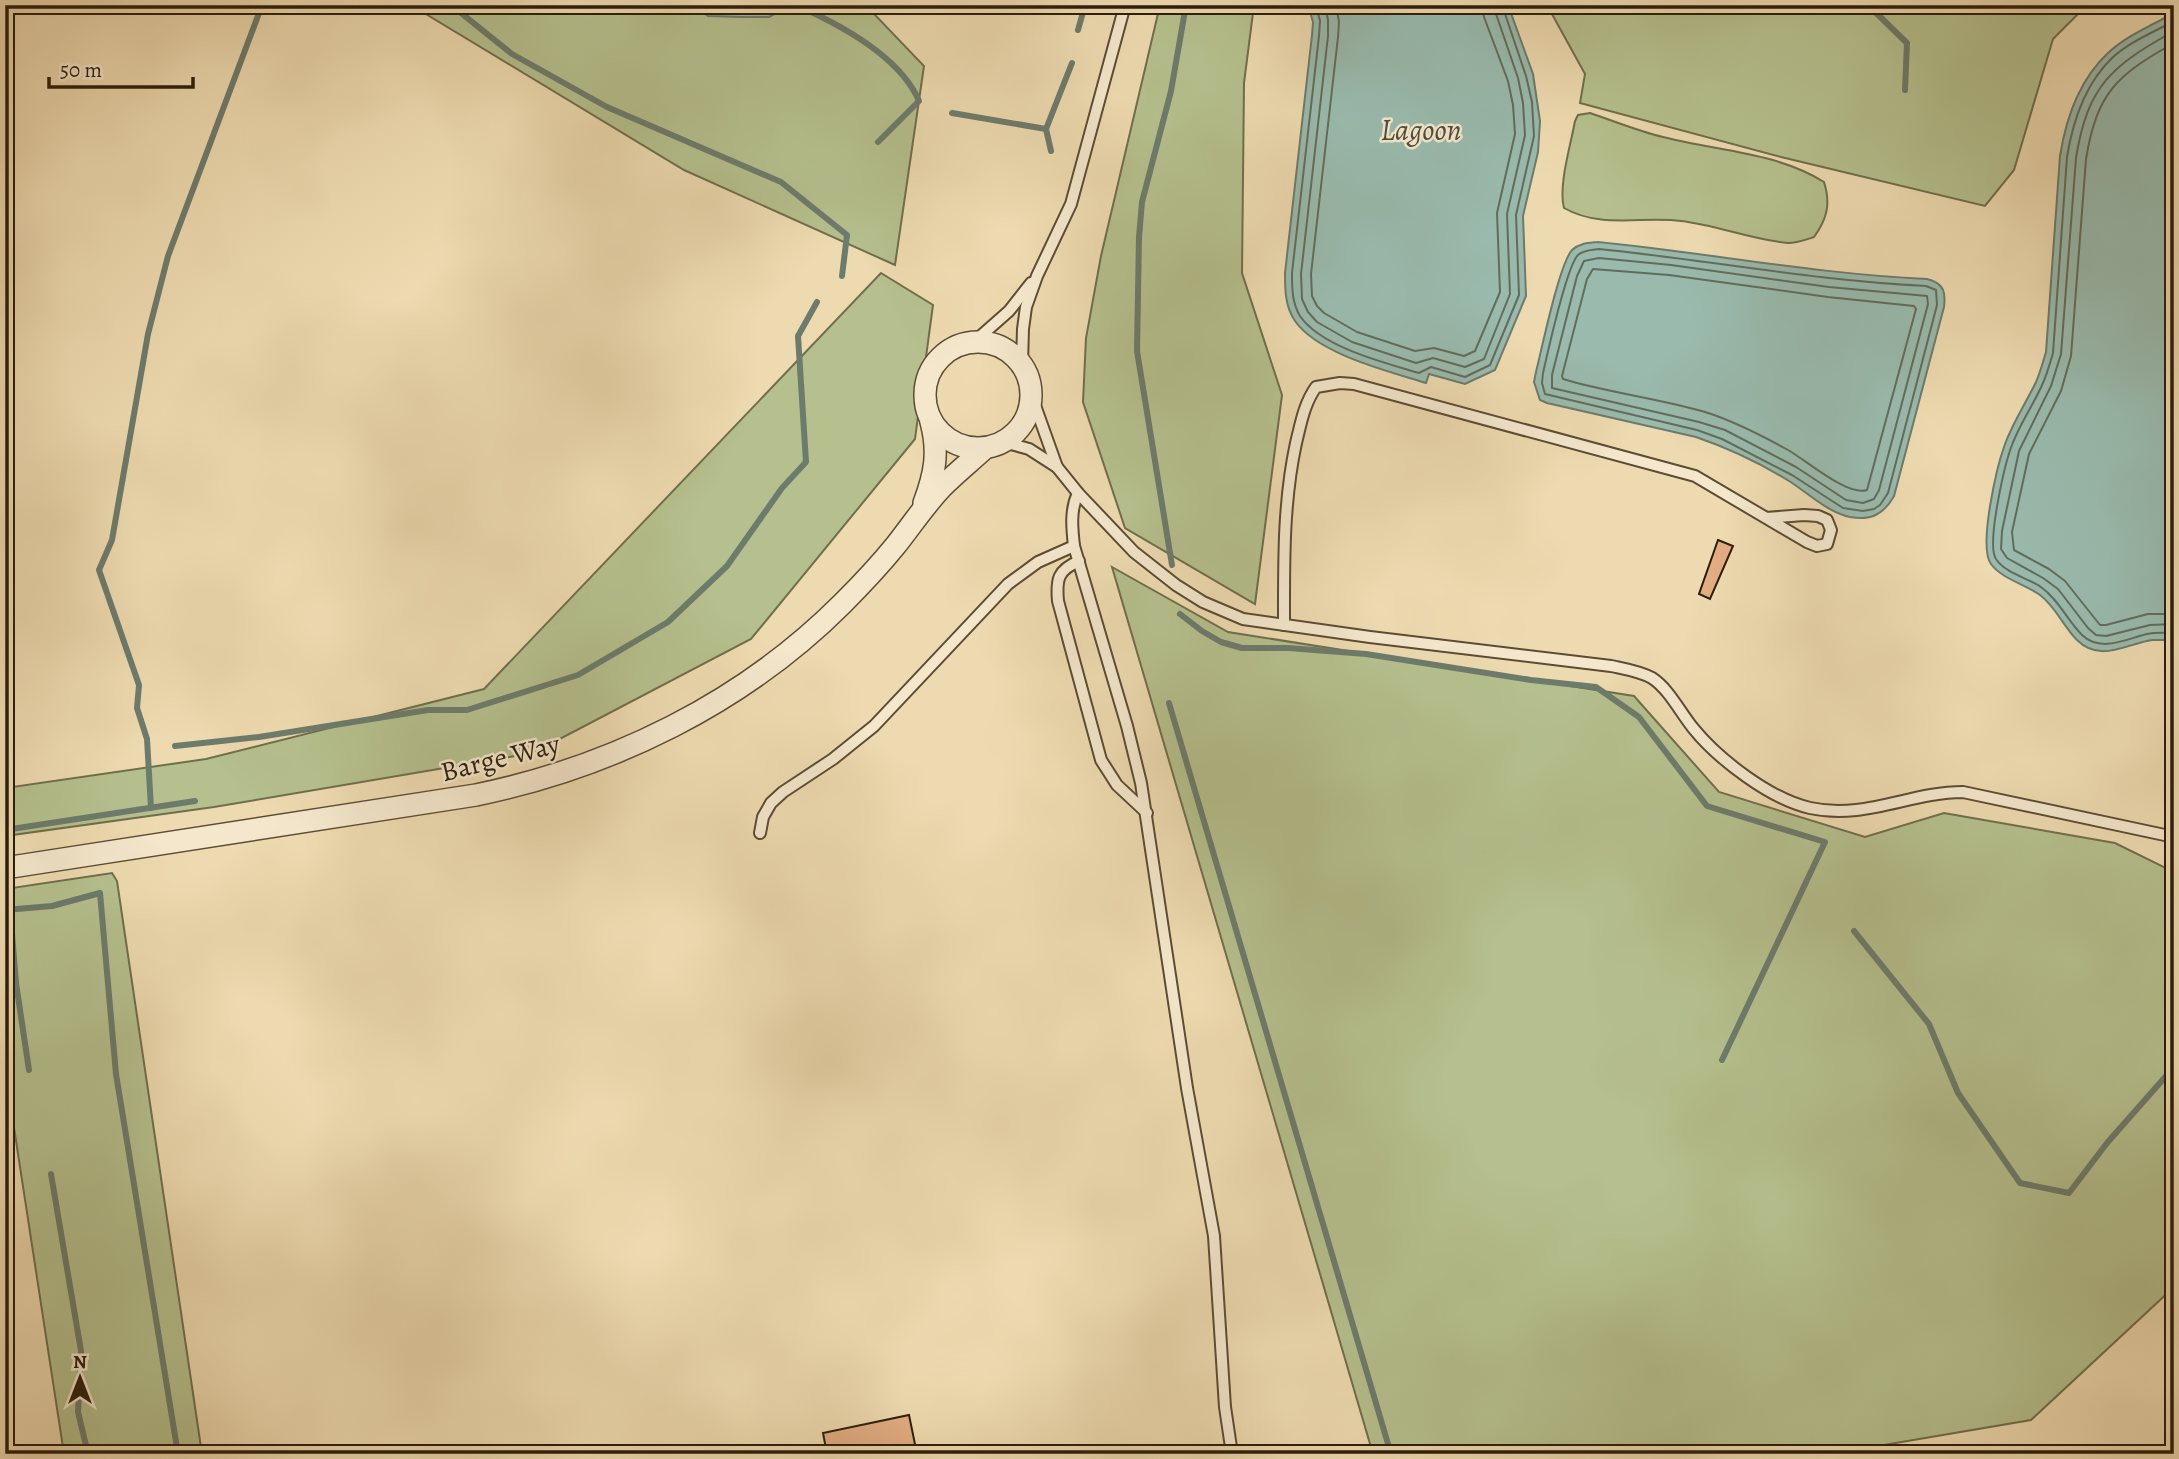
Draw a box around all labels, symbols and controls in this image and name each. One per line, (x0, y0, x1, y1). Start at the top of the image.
scale bar (49, 46, 192, 90)
text: 50 m (60, 56, 102, 84)
water label: Lagoon (1381, 110, 1461, 150)
street label: Barge Way (437, 725, 564, 791)
north arrow (46, 1344, 116, 1414)
text: N (73, 1349, 87, 1375)

